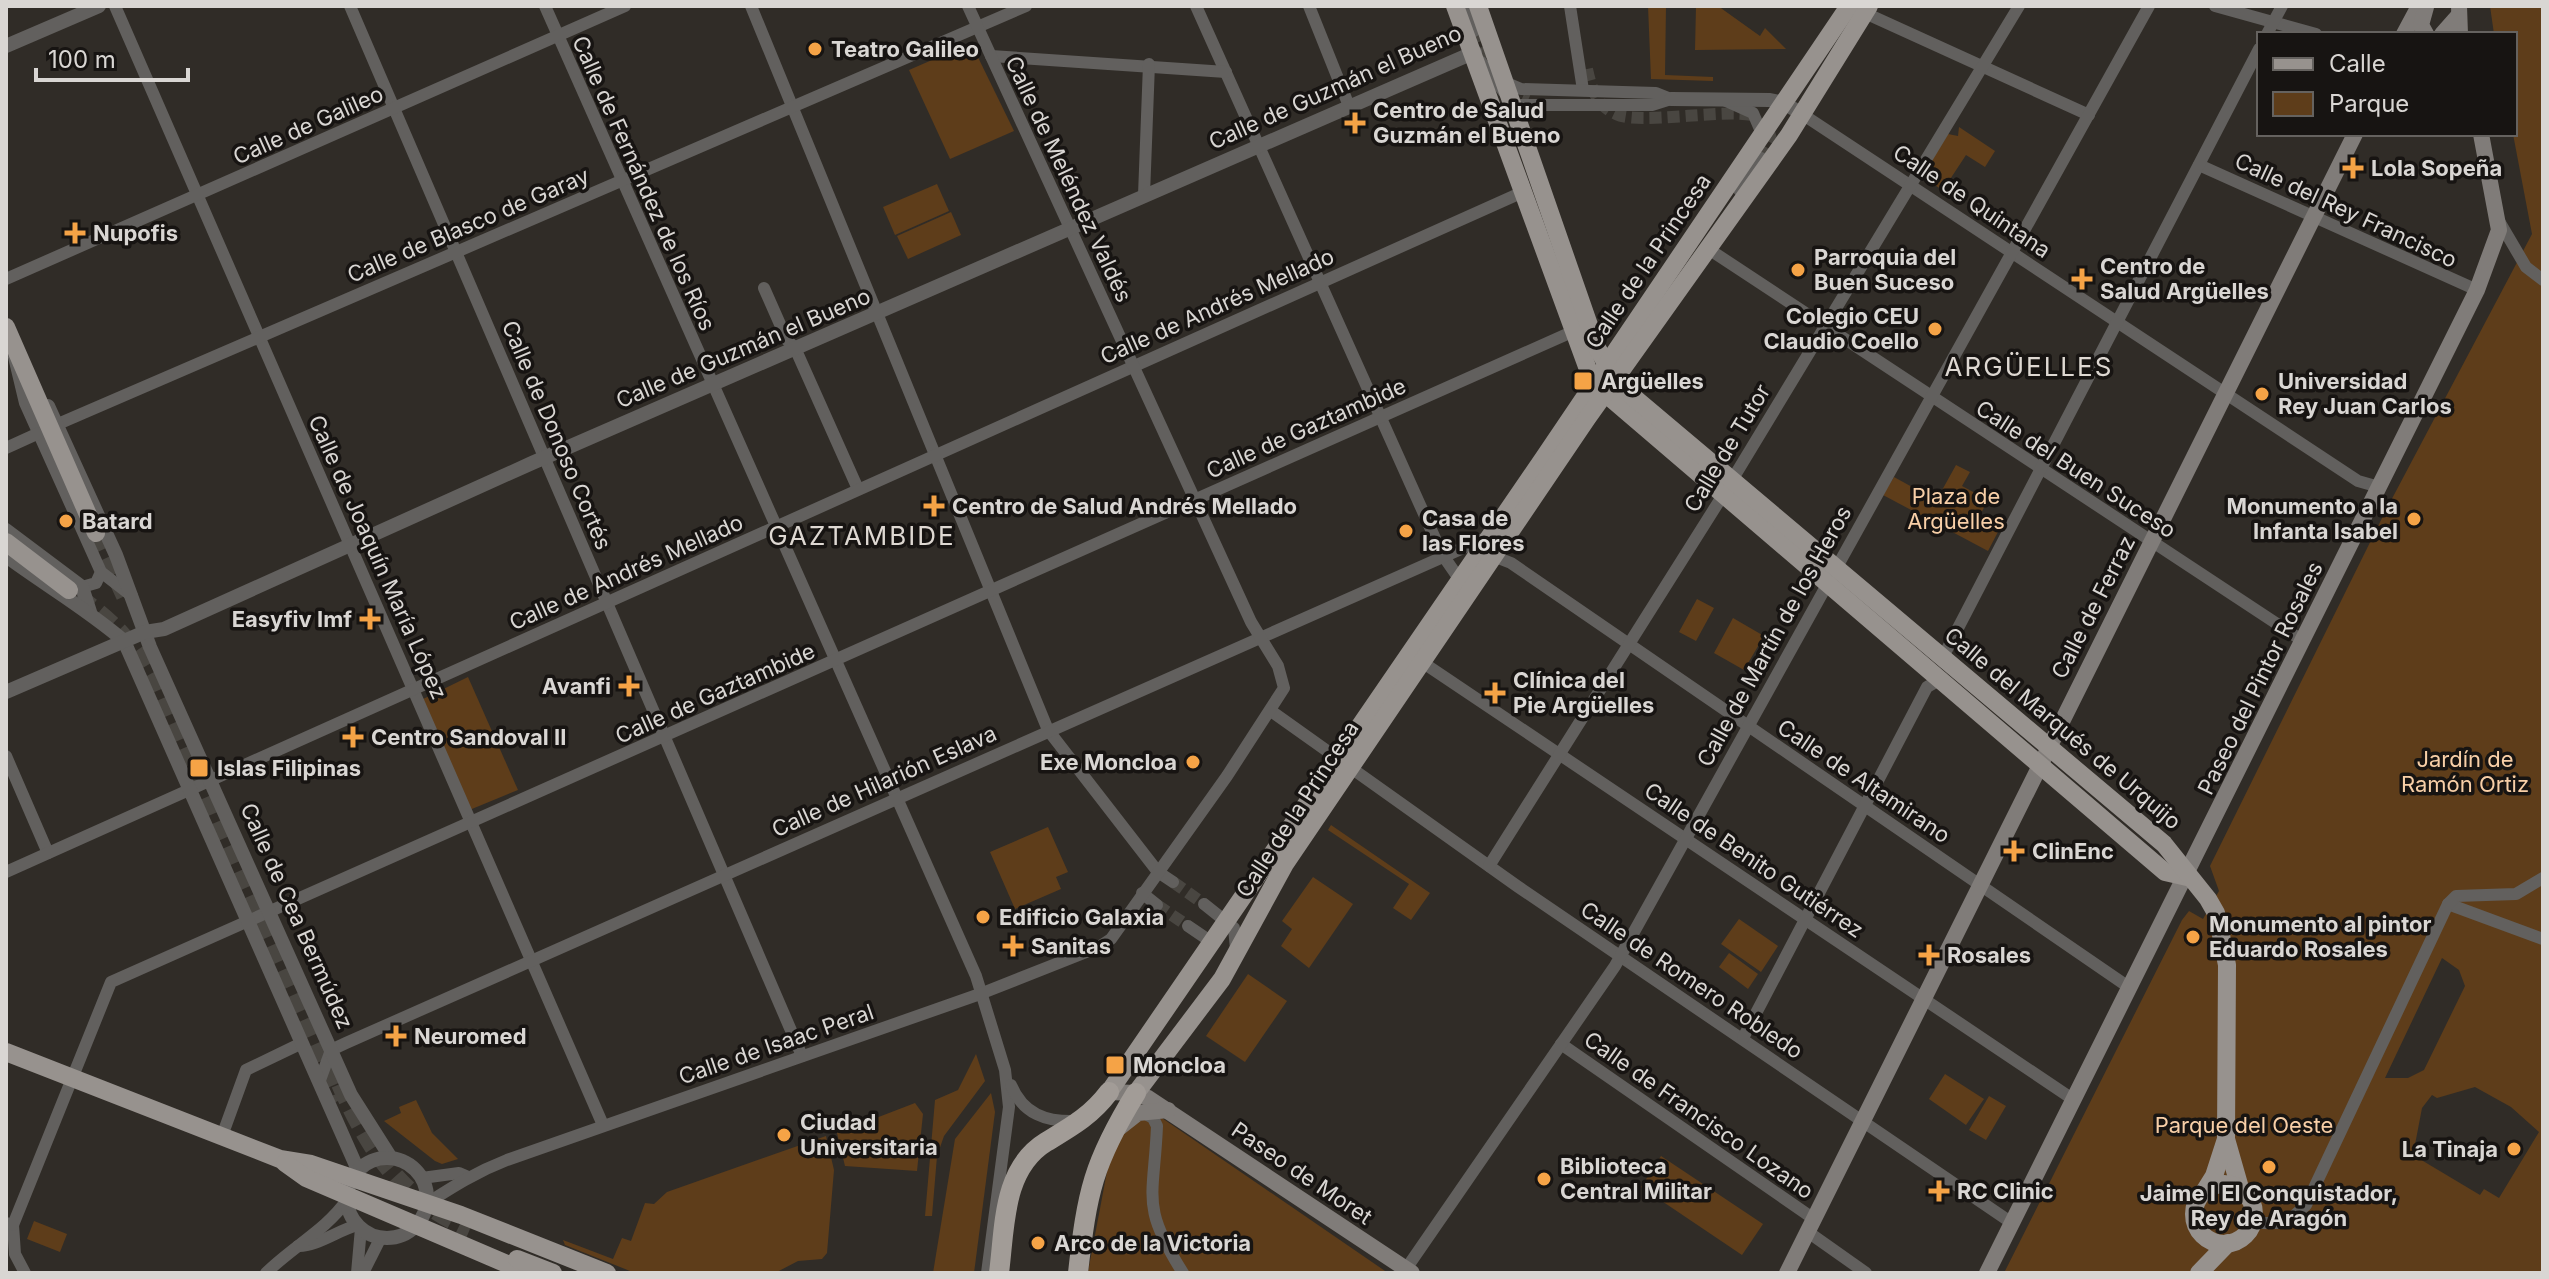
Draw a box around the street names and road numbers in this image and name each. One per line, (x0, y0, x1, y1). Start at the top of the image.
street label: Calle de Guzmán el Bueno (1205, 19, 1465, 155)
street label: Calle de Fernández de los Ríos (567, 32, 721, 334)
street label: Calle de Meléndez Valdés (1001, 52, 1137, 306)
street label: Calle de Galileo (229, 80, 387, 170)
street label: Calle de Quintana (1889, 139, 2055, 263)
street label: Calle del Rey Francisco (2231, 147, 2461, 273)
street label: Calle de Blasco de Garay (343, 162, 593, 288)
street label: Calle de la Princesa (1580, 169, 1716, 353)
street label: Calle de Andrés Mellado (1096, 243, 1338, 369)
street label: Calle de Guzmán el Bueno (612, 283, 874, 413)
street label: Calle de Donoso Cortés (497, 317, 617, 553)
street label: Calle de Gaztambide (1202, 372, 1410, 484)
street label: Calle de Tutor (1679, 379, 1775, 517)
street label: Calle del Buen Suceso (1971, 395, 2181, 543)
street label: Calle de Joaquín María López (303, 411, 453, 703)
street label: Calle de Martín de los Heros (1691, 501, 1857, 771)
street label: Calle de Andrés Mellado (505, 509, 747, 635)
street label: Calle de Ferraz (2046, 531, 2140, 683)
street label: Paseo del Pintor Rosales (2192, 557, 2328, 799)
street label: Calle del Marqués de Urquijo (1940, 622, 2186, 834)
street label: Calle de Gaztambide (611, 637, 819, 749)
street label: Calle de Altamirano (1773, 714, 1955, 848)
street label: Calle de la Princesa (1230, 716, 1364, 902)
street label: Calle de Hilarión Eslava (768, 720, 1000, 842)
street label: Calle de Benito Gutiérrez (1640, 777, 1868, 943)
street label: Calle de Cea Bermúdez (235, 799, 359, 1033)
street label: Calle de Romero Robledo (1576, 896, 1808, 1064)
street label: Calle de Isaac Peral (675, 998, 877, 1090)
street label: Calle de Francisco Lozano (1579, 1026, 1819, 1204)
street label: Paseo de Moret (1227, 1116, 1377, 1230)

